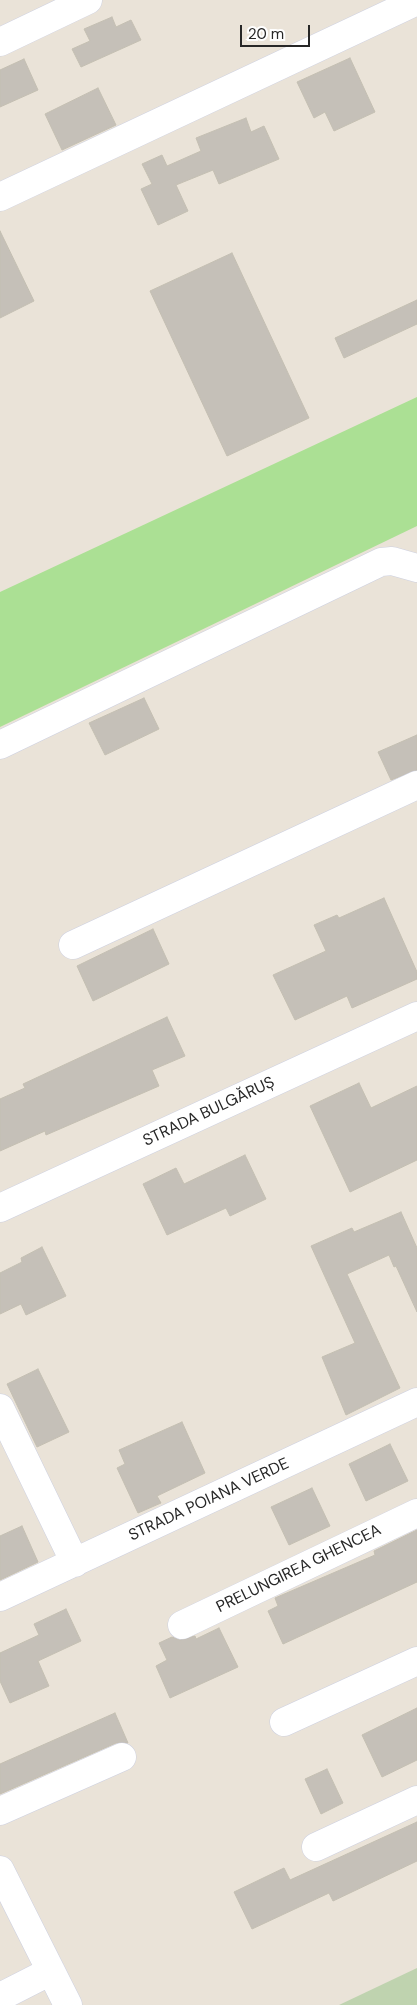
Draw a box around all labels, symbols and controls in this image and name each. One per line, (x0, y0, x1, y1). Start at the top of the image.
scale bar (242, 15, 312, 47)
text: 20 m (248, 24, 284, 44)
street label: STRADA BULGĂRUȘ (140, 1073, 278, 1151)
street label: STRADA POIANA VERDE (126, 1454, 292, 1546)
street label: PRELUNGIREA GHENCEA (214, 1521, 384, 1617)

